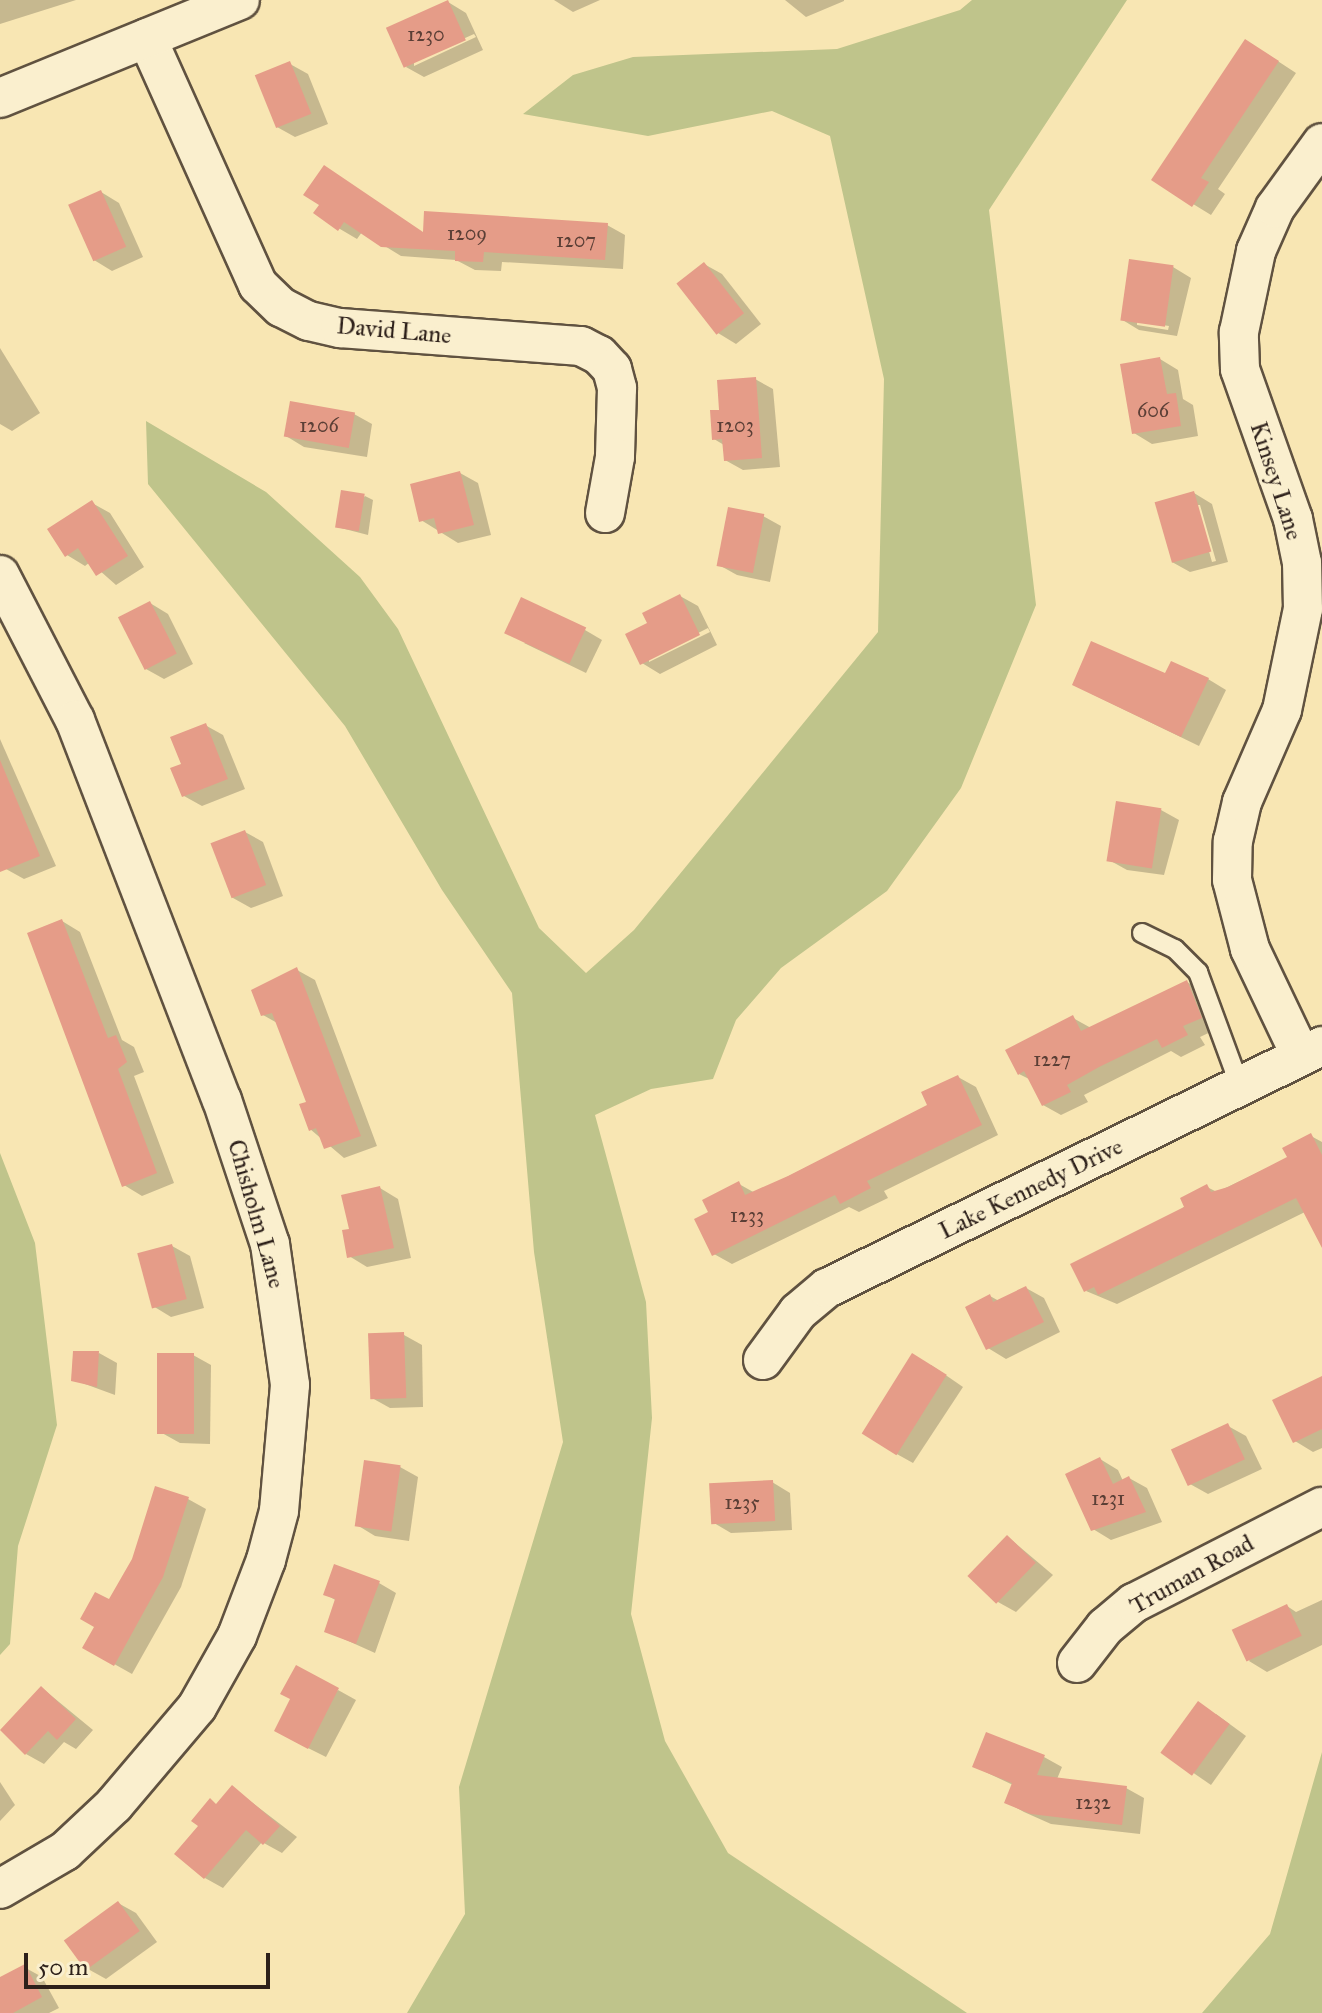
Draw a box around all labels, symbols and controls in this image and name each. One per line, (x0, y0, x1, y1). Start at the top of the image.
house number: 1230 (407, 22, 445, 46)
house number: 1209 (447, 221, 487, 245)
house number: 1207 (556, 228, 596, 252)
street label: David Lane (335, 312, 453, 350)
house number: 606 (1137, 398, 1169, 422)
house number: 1206 (299, 413, 339, 437)
house number: 1203 (716, 413, 754, 437)
street label: Kinsey Lane (1243, 418, 1309, 544)
house number: 1227 (1033, 1047, 1071, 1071)
street label: Lake Kennedy Drive (935, 1132, 1127, 1246)
street label: Chisholm Lane (221, 1136, 291, 1292)
house number: 1233 (730, 1203, 764, 1227)
house number: 1231 (1091, 1486, 1125, 1510)
house number: 1235 (724, 1490, 760, 1514)
street label: Truman Road (1125, 1529, 1259, 1621)
house number: 1232 (1075, 1790, 1111, 1814)
scale bar (28, 1937, 274, 1987)
text: 50 m (38, 1952, 88, 1982)

